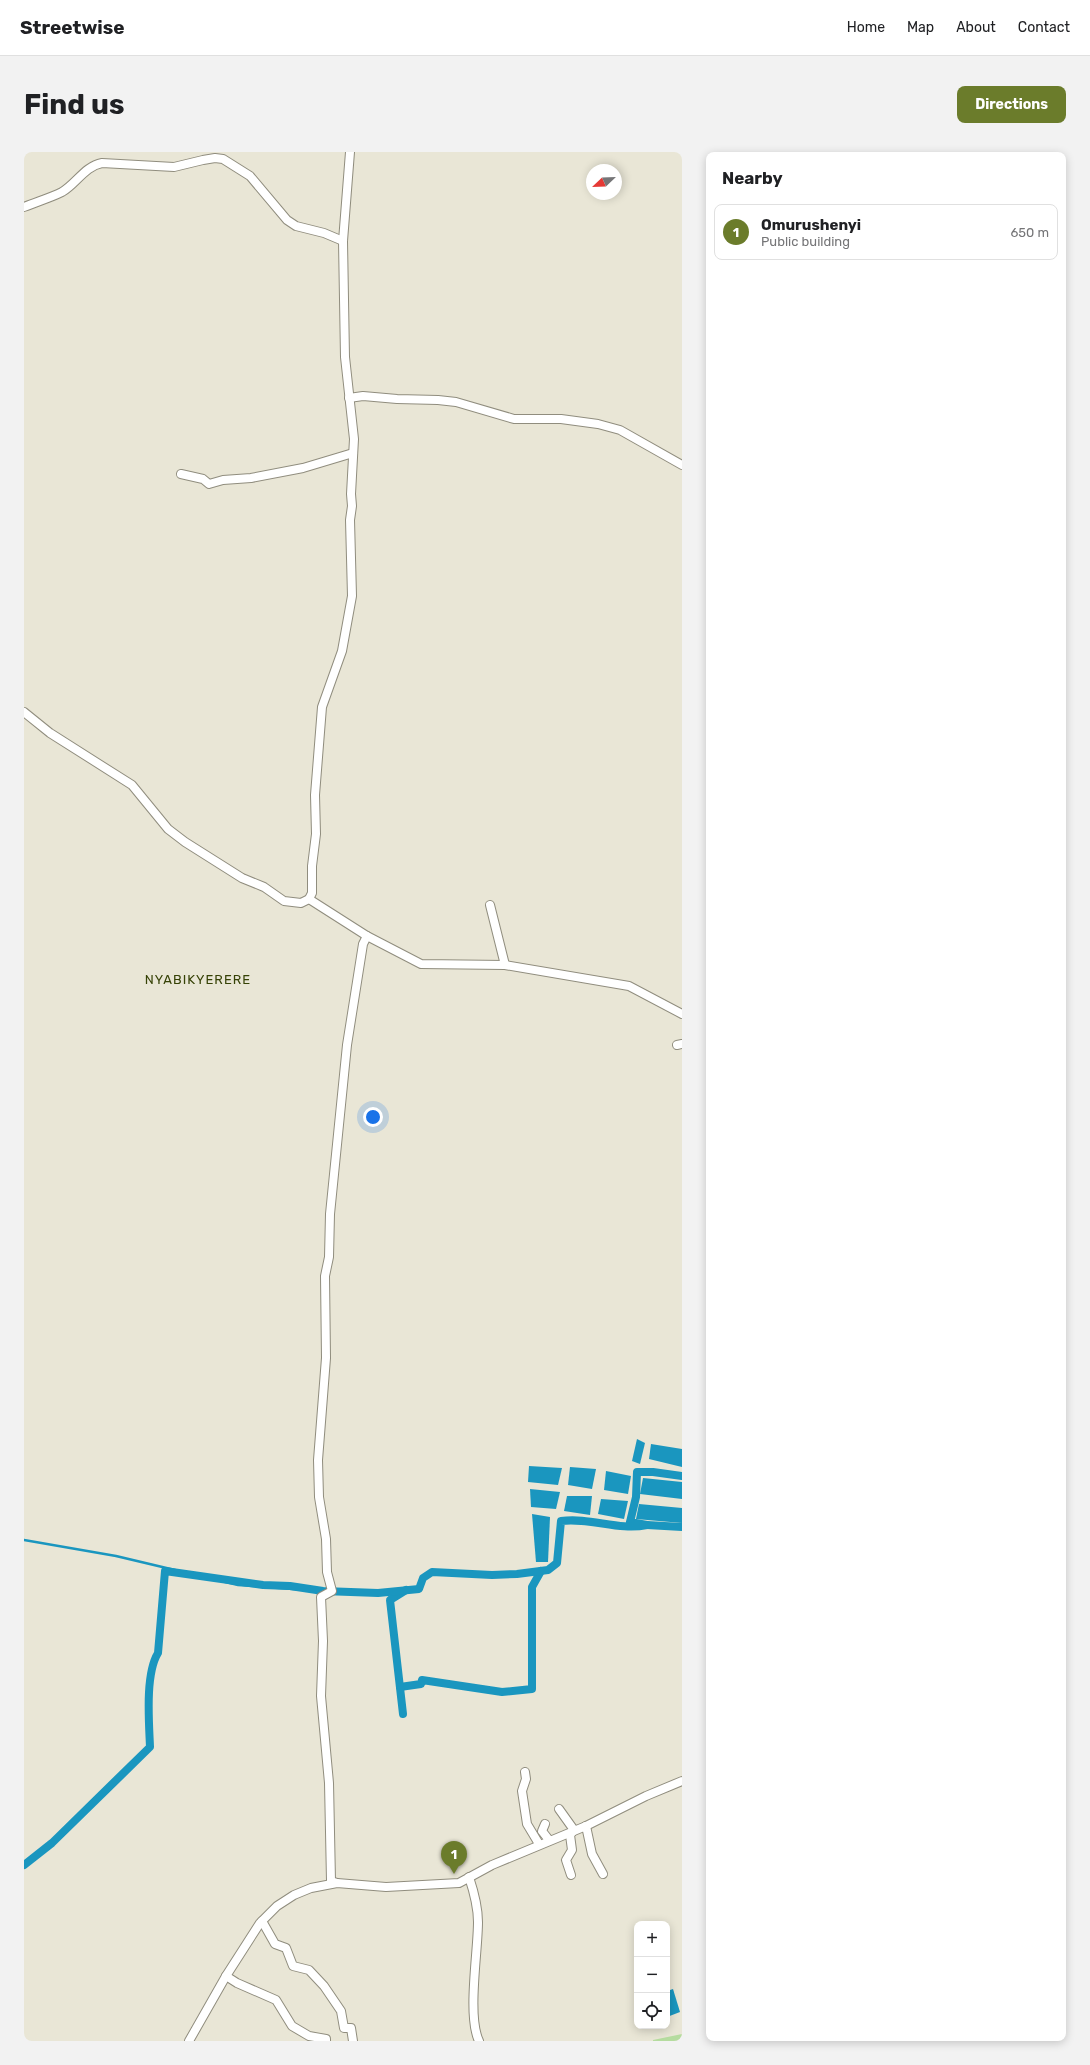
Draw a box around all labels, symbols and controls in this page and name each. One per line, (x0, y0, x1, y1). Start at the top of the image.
text: Streetwise (20, 16, 125, 39)
text: Home (847, 19, 885, 36)
text: Map (907, 19, 934, 36)
text: About (956, 19, 996, 36)
text: Contact (1018, 19, 1070, 36)
button: Directions (957, 86, 1066, 123)
text: Find us (24, 88, 124, 121)
north arrow (586, 164, 622, 200)
text: Nearby (722, 168, 783, 188)
text: Omurushenyi (761, 216, 861, 234)
text: 1 (733, 225, 739, 240)
text: 650 m (1010, 225, 1049, 240)
text: Public building (761, 234, 850, 249)
district label: NYABIKYERERE (145, 972, 251, 987)
your location (363, 1107, 383, 1127)
pin: 1 (441, 1841, 467, 1874)
map controls (634, 1921, 670, 2029)
button: + (634, 1921, 670, 1957)
button: − (634, 1957, 670, 1993)
button: locate (634, 1993, 670, 2029)

